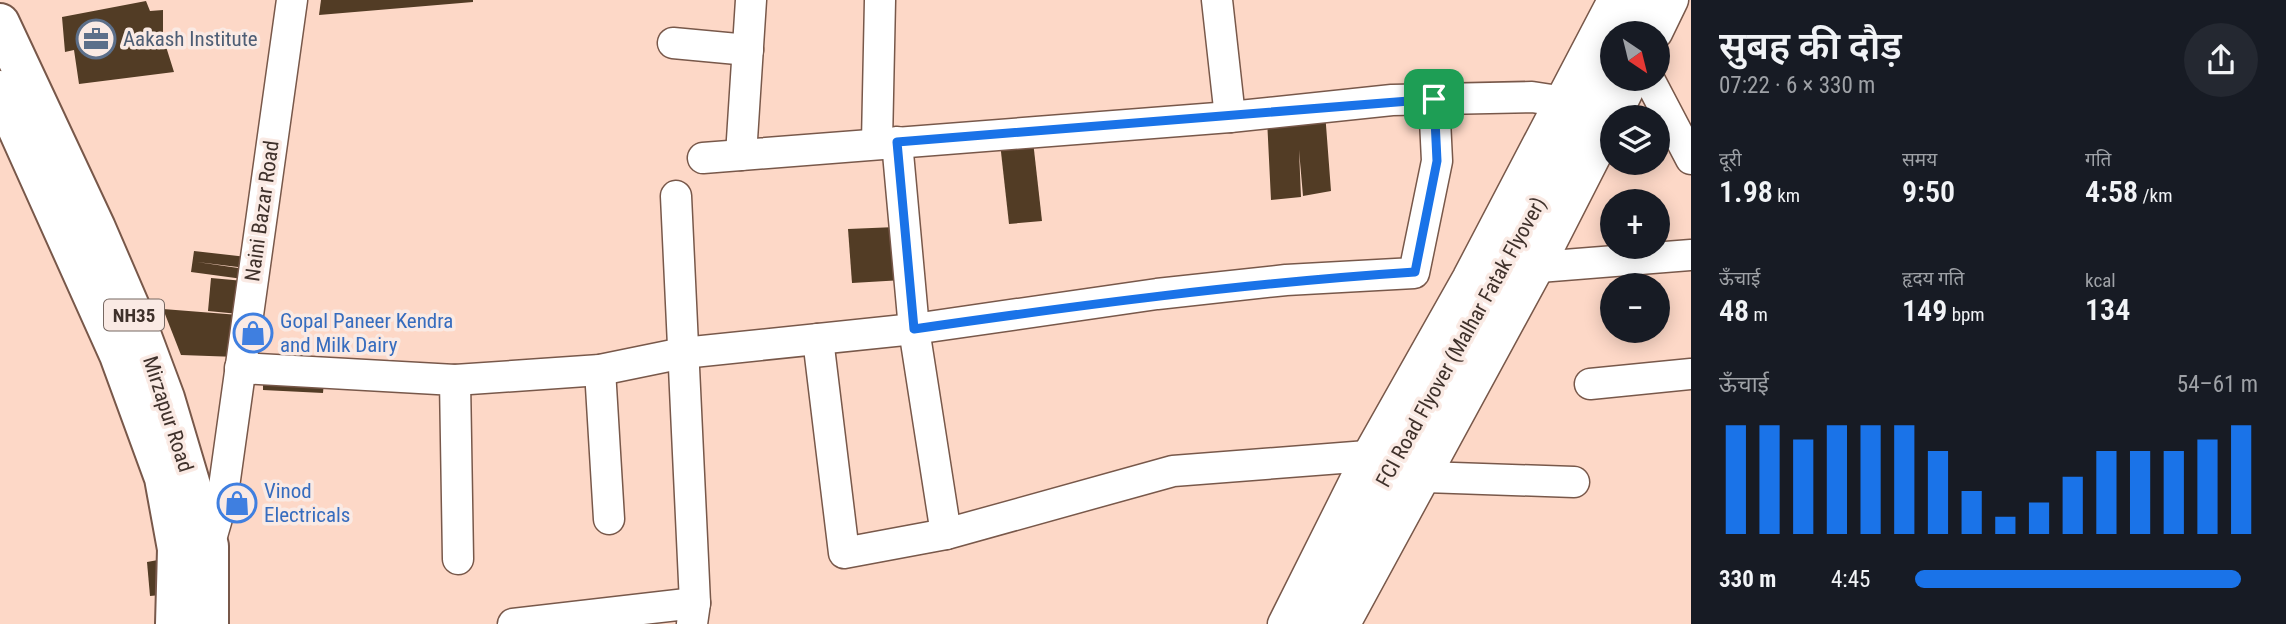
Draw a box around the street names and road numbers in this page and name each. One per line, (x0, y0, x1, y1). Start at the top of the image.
street label: Naini Bazar Road (240, 139, 284, 283)
street label: FCI Road Flyover (Malhar Fatak Flyover) (1371, 193, 1551, 491)
road number: NH35 (104, 300, 164, 330)
street label: Mirzapur Road (138, 353, 198, 475)

